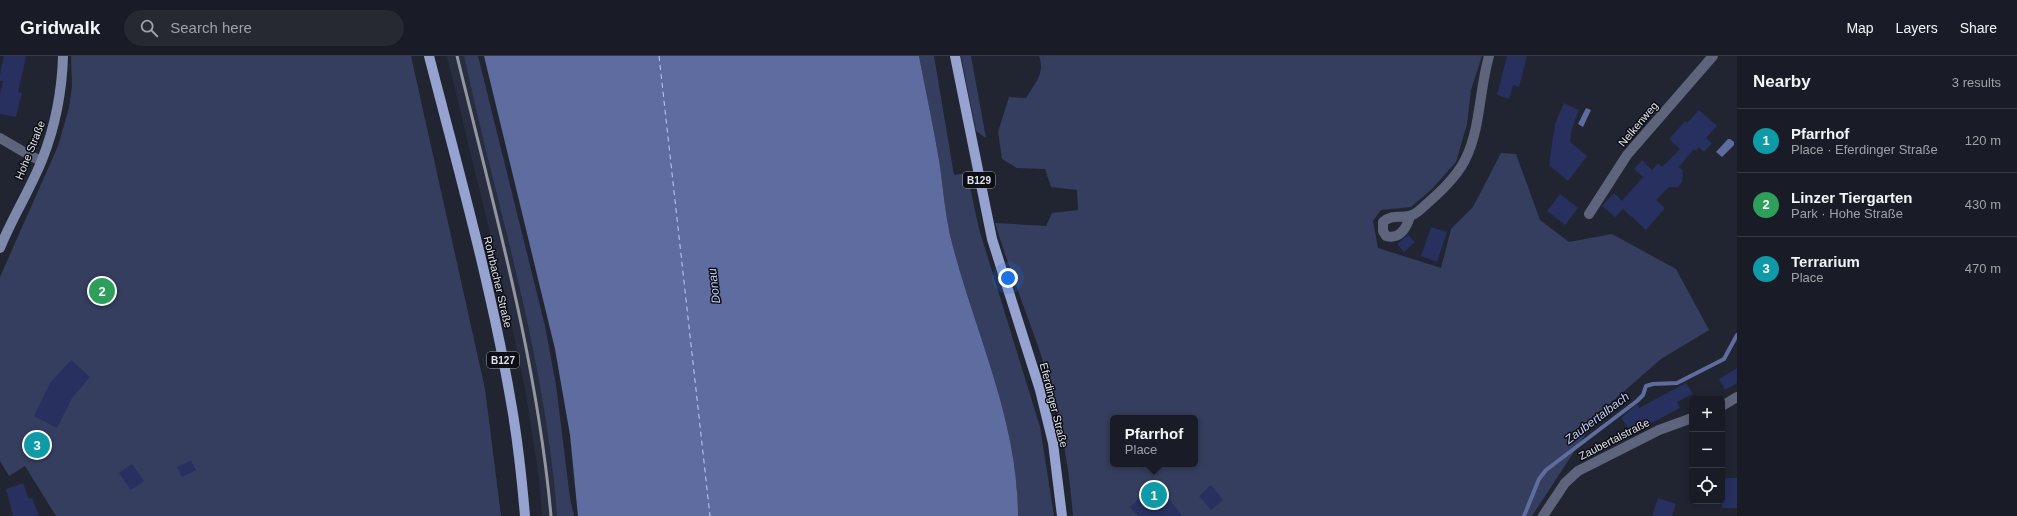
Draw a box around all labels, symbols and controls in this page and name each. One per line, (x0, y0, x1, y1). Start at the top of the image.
search box (124, 10, 404, 46)
text: Gridwalk (20, 17, 100, 38)
icon: search (138, 17, 160, 39)
text: Search here (170, 19, 252, 36)
text: Map (1846, 20, 1874, 36)
text: Layers (1896, 20, 1938, 36)
text: Share (1960, 20, 1997, 36)
text: Nearby (1753, 72, 1811, 91)
text: 3 results (1952, 75, 2001, 90)
street label: Nelkenweg (1616, 99, 1660, 149)
street label: Hohe Straße (13, 119, 47, 181)
text: Pfarrhof (1791, 125, 1849, 142)
text: 1 (1762, 133, 1770, 148)
text: 120 m (1965, 133, 2001, 148)
text: Place · Eferdinger Straße (1791, 142, 1938, 157)
road number: B129 (963, 172, 995, 188)
text: Linzer Tiergarten (1791, 189, 1912, 206)
text: 2 (1762, 197, 1770, 212)
text: 430 m (1965, 197, 2001, 212)
text: Park · Hohe Straße (1791, 206, 1903, 221)
street label: Rohrbacher Straße (482, 235, 514, 329)
text: Terrarium (1791, 253, 1860, 270)
text: 3 (1762, 261, 1770, 276)
text: 470 m (1965, 261, 2001, 276)
water label: Donau (705, 267, 723, 304)
your location (998, 268, 1018, 288)
text: Place (1791, 270, 1824, 285)
pin: 2 (89, 276, 115, 306)
road number: B127 (487, 352, 519, 368)
street label: Eferdinger Straße (1038, 361, 1070, 449)
water label: Zaubertalbach (1561, 389, 1632, 447)
map controls (1689, 396, 1725, 504)
button: + (1689, 396, 1725, 432)
popup (1110, 415, 1198, 467)
street label: Zaubertalstraße (1577, 416, 1651, 462)
text: Pfarrhof (1125, 425, 1183, 442)
pin: 3 (24, 430, 50, 460)
button: − (1689, 432, 1725, 468)
text: Place (1125, 442, 1157, 457)
button: locate (1689, 468, 1725, 504)
pin: 1 (1141, 480, 1167, 510)

